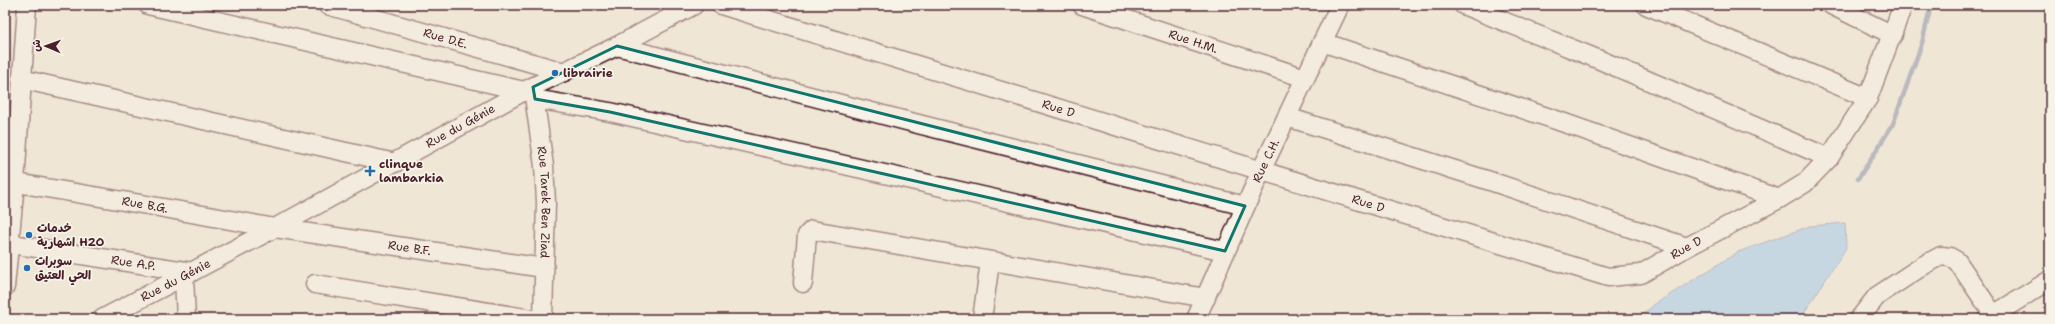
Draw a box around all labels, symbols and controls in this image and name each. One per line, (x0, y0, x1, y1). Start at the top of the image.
street label: Rue D.E. (421, 25, 469, 52)
north arrow (26, 26, 66, 66)
street label: Rue H.M. (1166, 26, 1220, 57)
text: ش (29, 39, 44, 52)
place label: librairie (563, 65, 613, 81)
marker: librairie (550, 68, 560, 78)
street label: Rue D (1040, 96, 1077, 121)
street label: Rue du Génie (423, 100, 498, 152)
street label: Rue C.H. (1249, 136, 1283, 185)
street label: Rue Tarek Ben Ziad (533, 145, 554, 259)
place label: clinque lambarkia (379, 156, 444, 186)
marker: clinque lambarkia (364, 165, 376, 177)
street label: Rue D (1350, 191, 1387, 216)
street label: Rue B.G. (121, 193, 169, 217)
place label: خدمات اشهارية H2O (37, 220, 105, 250)
marker: خدمات اشهارية H2O (24, 230, 34, 240)
street label: Rue D (1667, 233, 1705, 263)
street label: Rue B.F. (387, 237, 432, 259)
street label: Rue A.P. (110, 252, 157, 274)
place label: سوبرات الحي العتيق (35, 253, 91, 286)
street label: Rue du Génie (138, 255, 214, 305)
marker: سوبرات الحي العتيق (22, 263, 32, 273)

